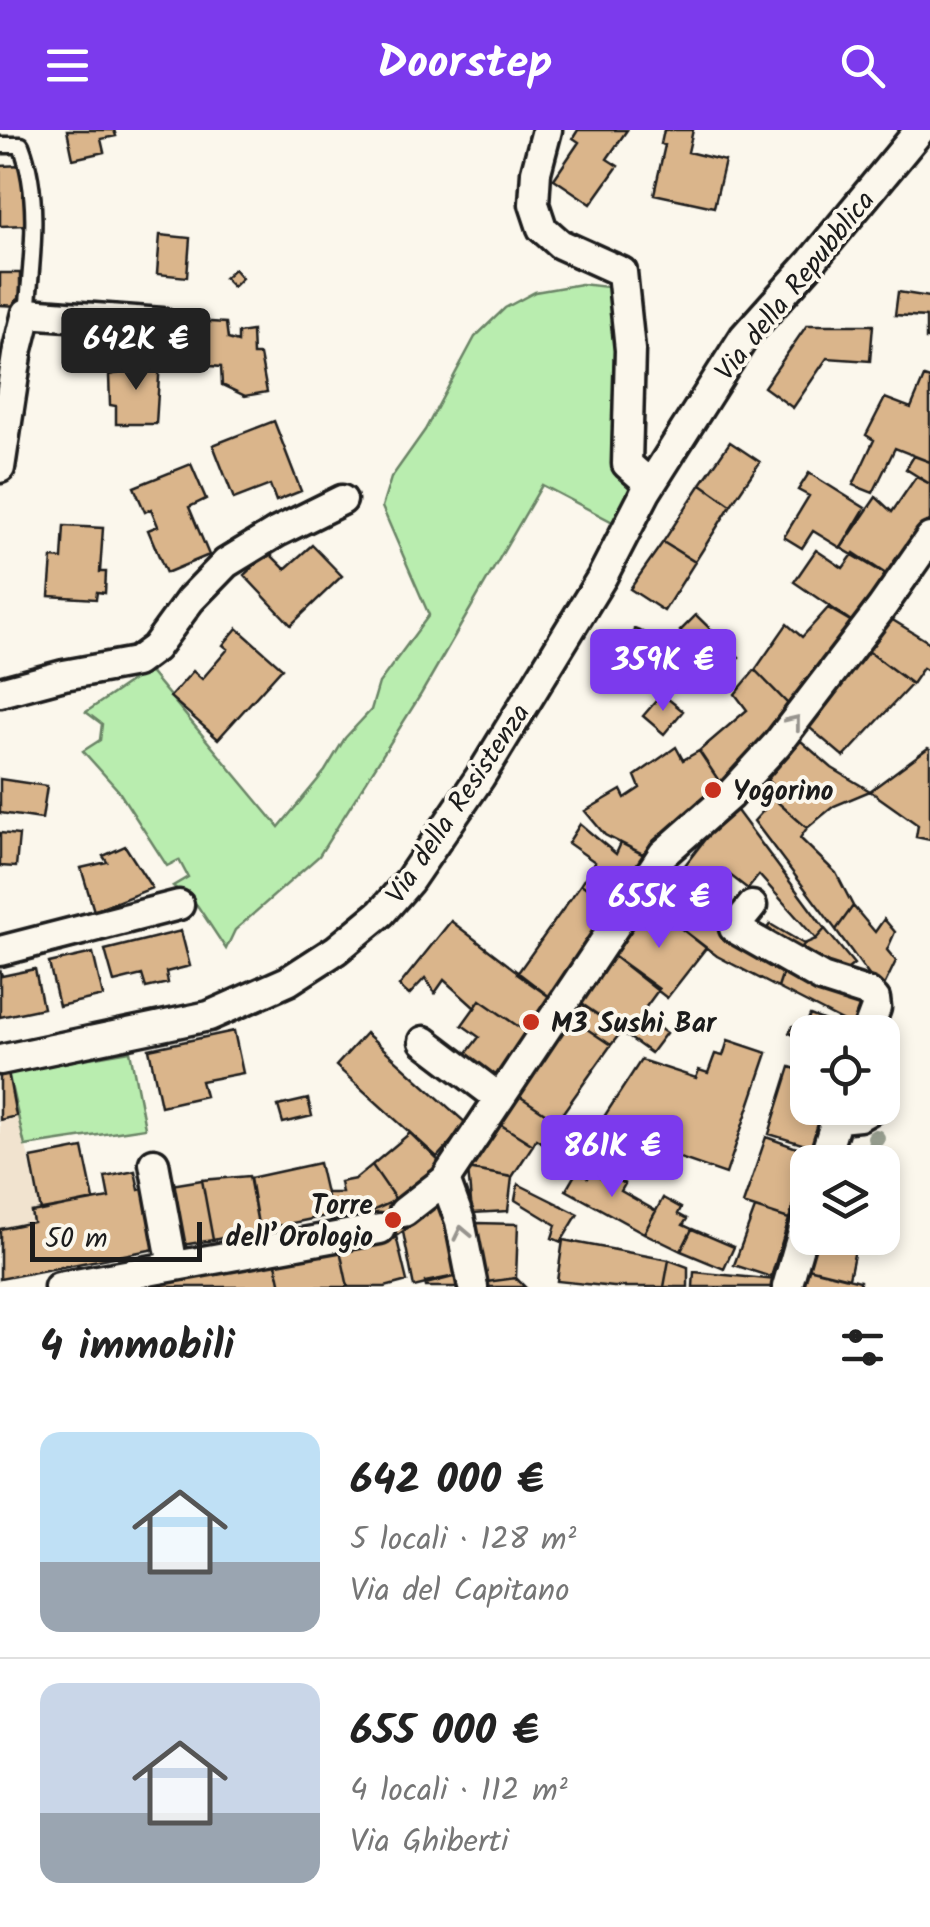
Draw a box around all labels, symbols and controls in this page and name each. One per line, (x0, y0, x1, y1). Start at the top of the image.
text: Doorstep (378, 29, 552, 101)
icon: menu (40, 38, 95, 93)
icon: search (835, 38, 890, 93)
street label: Via della Repubblica (705, 181, 887, 392)
pin: 642K € (55, 308, 217, 393)
text: 642K € (83, 315, 189, 366)
pin: 359K € (582, 629, 744, 714)
text: 359K € (612, 636, 714, 687)
street label: Via della Resistenza (375, 695, 543, 914)
one-way arrow (782, 715, 800, 733)
place label: Yogorino (733, 770, 834, 815)
marker: Yogorino (702, 779, 724, 801)
pin: 655K € (578, 866, 740, 951)
text: 655K € (608, 873, 710, 924)
place label: M3 Sushi Bar (551, 1002, 718, 1047)
marker: M3 Sushi Bar (520, 1011, 542, 1033)
map controls (790, 1015, 900, 1255)
button: locate (790, 1015, 900, 1125)
pin: 861K € (531, 1115, 693, 1200)
text: 861K € (563, 1122, 661, 1173)
button: layers (790, 1145, 900, 1255)
place label: Torre dell’Orologio (226, 1184, 373, 1261)
marker: Torre dell’Orologio (382, 1209, 404, 1231)
scale bar (30, 1217, 202, 1262)
text: 50 m (45, 1217, 108, 1262)
one-way arrow (453, 1225, 474, 1242)
text: 4 immobili (40, 1314, 235, 1381)
icon: filters (835, 1320, 890, 1375)
text: 642 000 € (350, 1448, 544, 1515)
icon: home (120, 1472, 240, 1592)
text: 5 locali · 128 m² (350, 1515, 576, 1566)
text: Via del Capitano (350, 1566, 570, 1617)
text: 655 000 € (350, 1699, 539, 1766)
icon: home (120, 1723, 240, 1843)
text: 4 locali · 112 m² (350, 1766, 568, 1817)
text: Via Ghiberti (350, 1817, 509, 1868)

